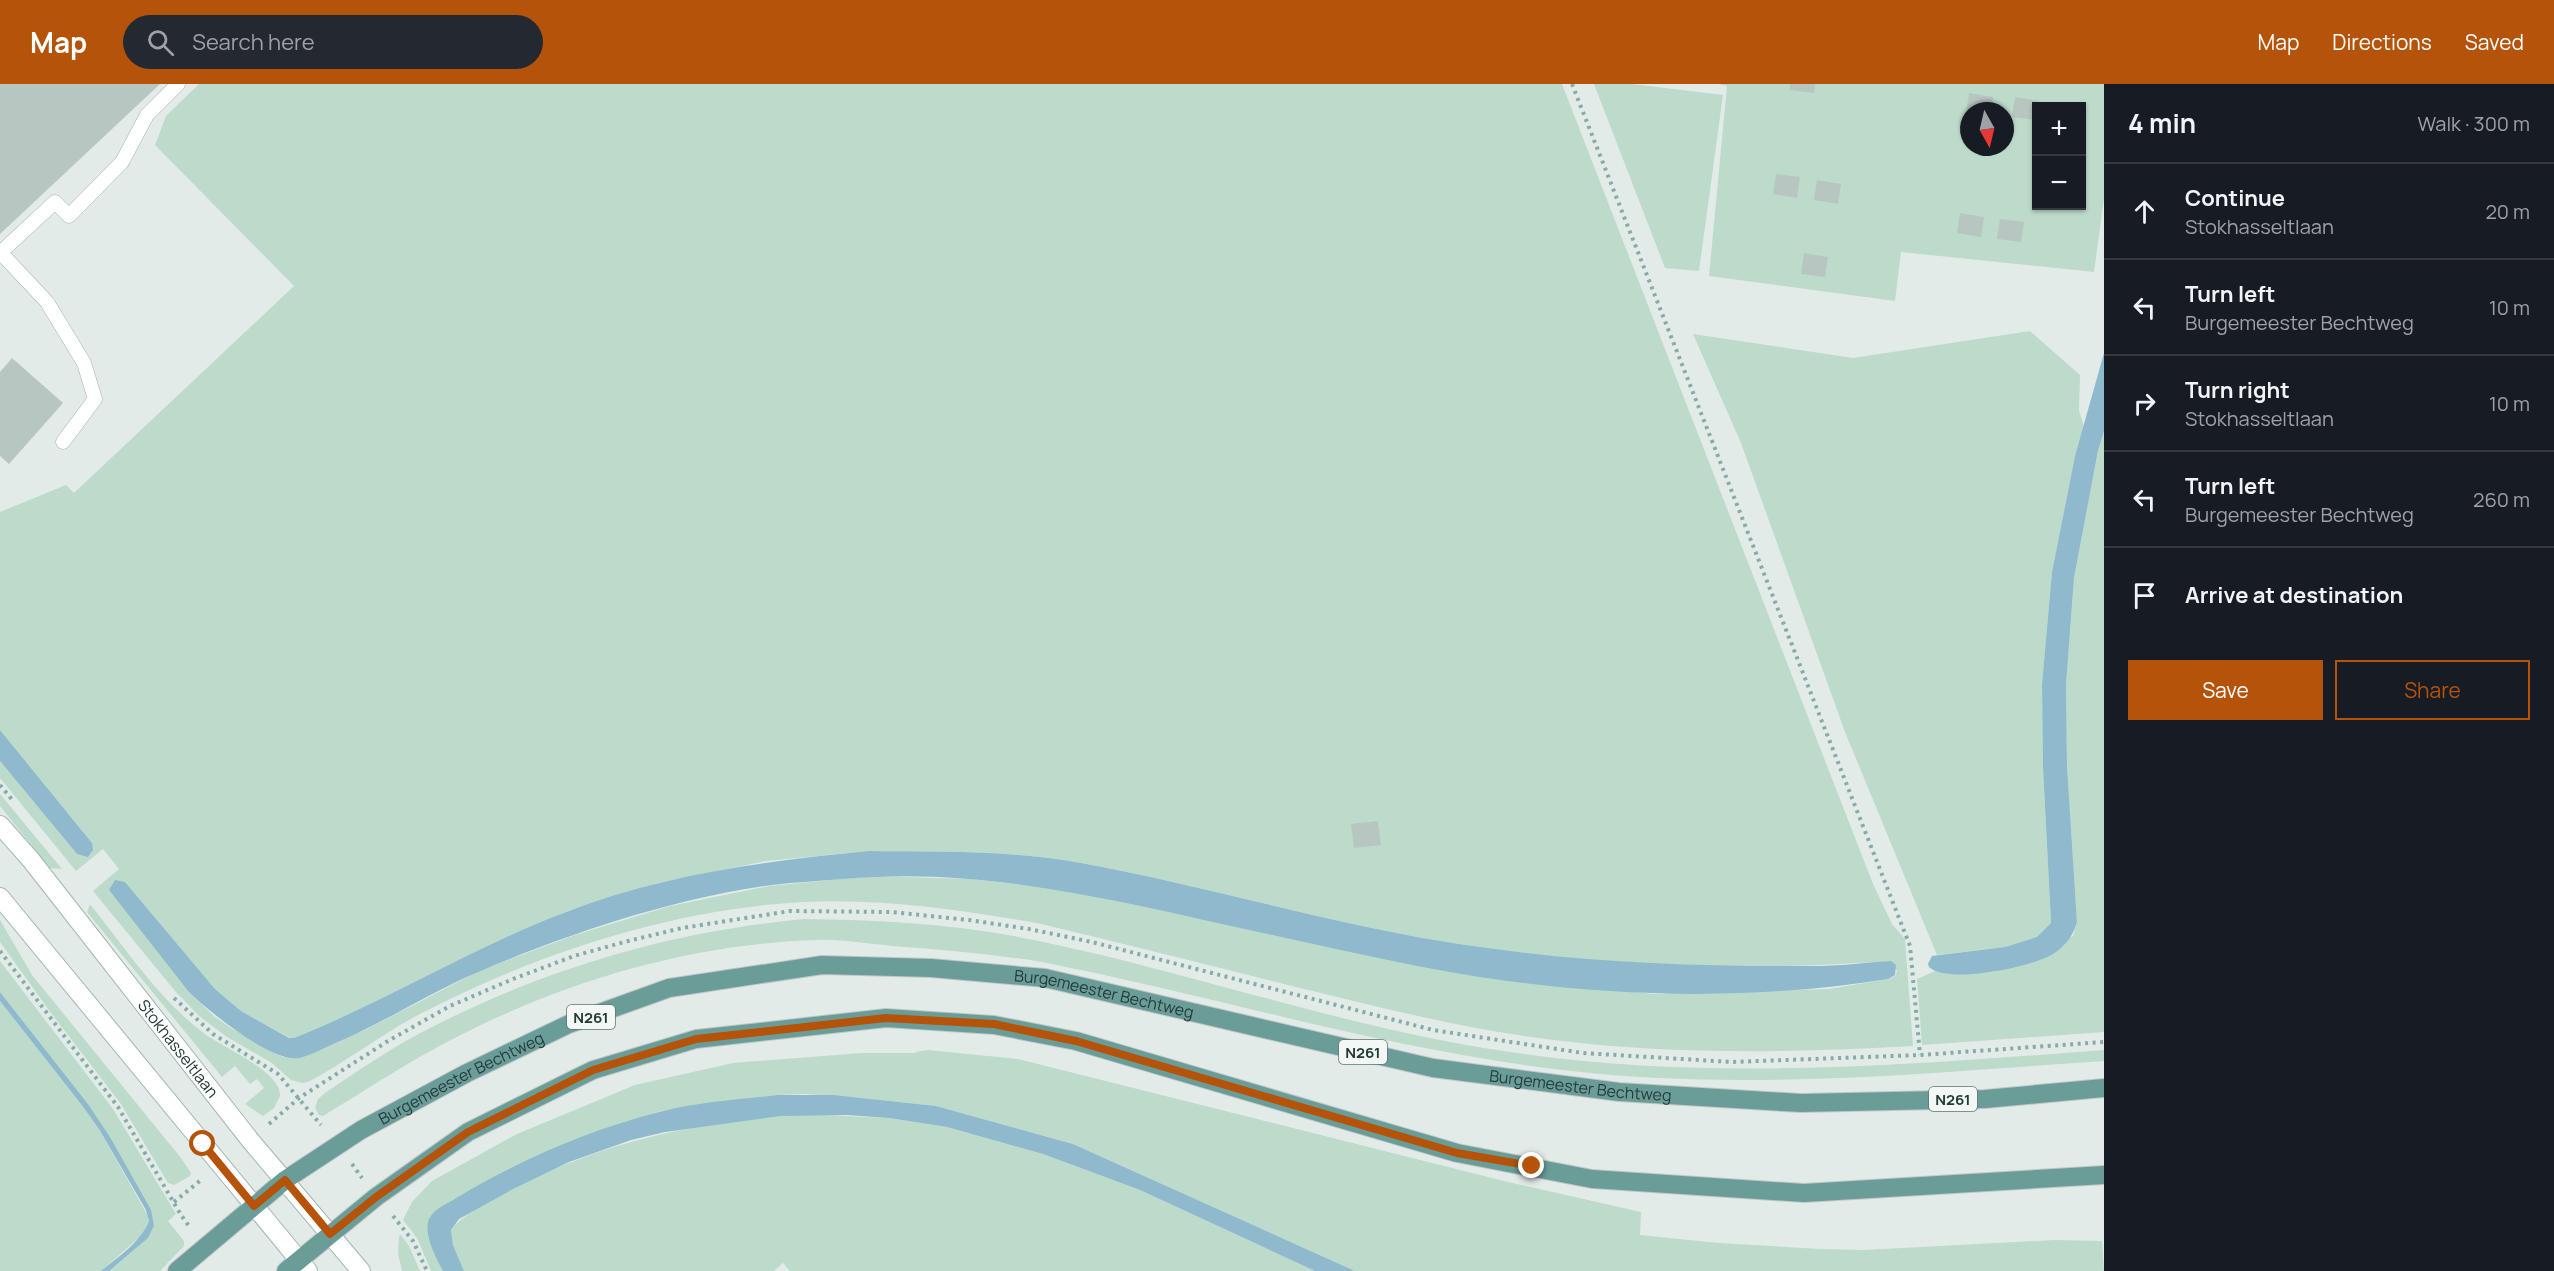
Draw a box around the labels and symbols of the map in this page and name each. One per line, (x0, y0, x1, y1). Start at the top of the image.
north arrow (1960, 102, 2014, 156)
street label: Burgemeester Bechtweg (1013, 964, 1196, 1023)
street label: Stokhasseltlaan (133, 995, 224, 1102)
road number: N261 (567, 1005, 615, 1029)
street label: Burgemeester Bechtweg (374, 1027, 548, 1130)
road number: N261 (1339, 1040, 1387, 1064)
street label: Burgemeester Bechtweg (1488, 1064, 1672, 1106)
road number: N261 (1929, 1087, 1977, 1111)
route start (189, 1130, 215, 1156)
route end (1518, 1152, 1544, 1178)

